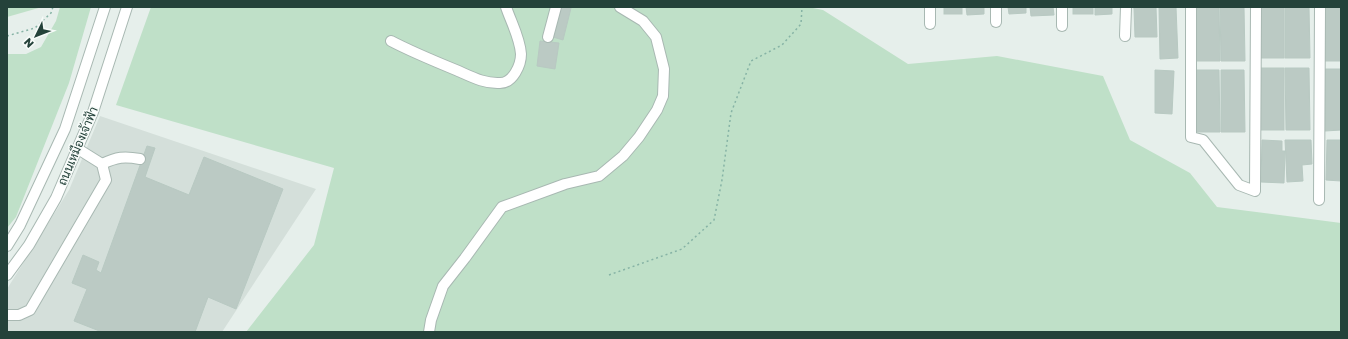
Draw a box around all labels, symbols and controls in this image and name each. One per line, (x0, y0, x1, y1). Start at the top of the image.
north arrow (16, 16, 56, 56)
text: N (21, 36, 36, 51)
street label: ถนนเหมืองเจ้าฟ้า (54, 104, 101, 187)

